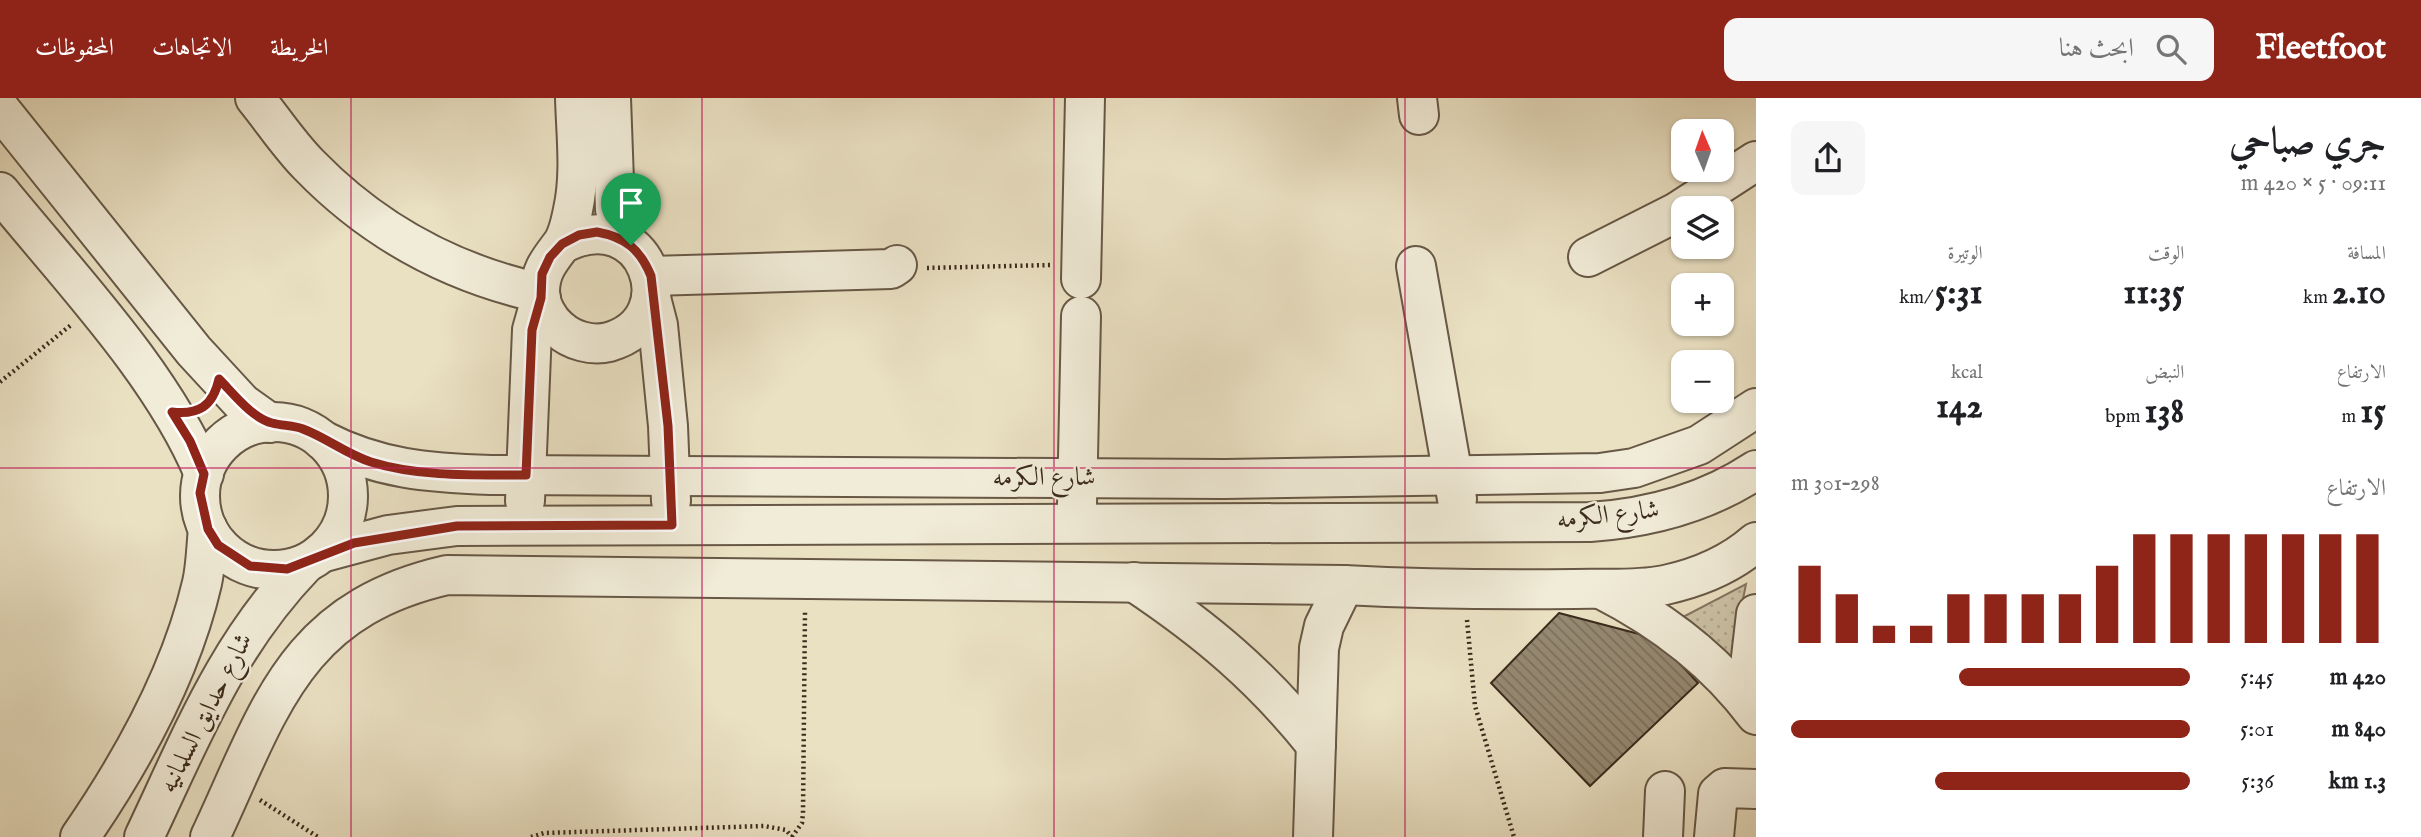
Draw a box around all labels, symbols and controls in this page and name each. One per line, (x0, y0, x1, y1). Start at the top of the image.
search box (1724, 18, 2214, 81)
text: Fleetfoot (2256, 28, 2386, 70)
icon: search (2152, 30, 2190, 68)
text: ابحث هنا (2059, 32, 2134, 65)
text: المحفوظات (35, 33, 114, 64)
text: الاتجاهات (152, 33, 232, 64)
text: الخريطة (270, 33, 329, 64)
north arrow (1671, 119, 1734, 182)
map controls (1671, 119, 1734, 413)
text: جري صباحي (2229, 119, 2386, 167)
button: share (1791, 121, 1865, 195)
text: 09:11 · 5 × 420 m (2241, 169, 2386, 198)
pin (601, 173, 661, 245)
icon: arrive (612, 184, 650, 222)
button: layers (1671, 196, 1734, 259)
text: الوتيرة (1948, 242, 1983, 266)
text: الوقت (2148, 242, 2184, 266)
text: المسافة (2347, 242, 2386, 266)
text: 5:31 (1935, 271, 1983, 316)
text: 11:35 (2123, 271, 2184, 316)
text: 2.10 (2332, 271, 2386, 316)
button: + (1671, 273, 1734, 336)
text: /km (1899, 286, 1935, 310)
text: km (2303, 286, 2332, 310)
button: − (1671, 350, 1734, 413)
text: kcal (1951, 361, 1983, 385)
text: النبض (2145, 361, 2184, 385)
text: الارتفاع (2337, 361, 2386, 385)
text: 142 (1936, 385, 1983, 430)
text: 138 (2145, 390, 2184, 435)
text: 15 (2360, 390, 2386, 435)
text: bpm (2105, 405, 2145, 429)
text: m (2341, 405, 2360, 429)
street label: شارع الكرمه (993, 461, 1095, 498)
text: 298–301 m (1791, 469, 1880, 498)
text: الارتفاع (2326, 474, 2386, 503)
street label: شارع الكرمه (1555, 493, 1661, 541)
street label: شارع حدايق السلمانيه (152, 627, 264, 800)
text: 5:45 (2240, 663, 2274, 692)
text: 420 m (2330, 663, 2386, 692)
text: 5:01 (2240, 715, 2274, 744)
text: 840 m (2332, 715, 2386, 744)
text: 5:36 (2241, 767, 2274, 796)
text: 1.3 km (2329, 767, 2386, 796)

